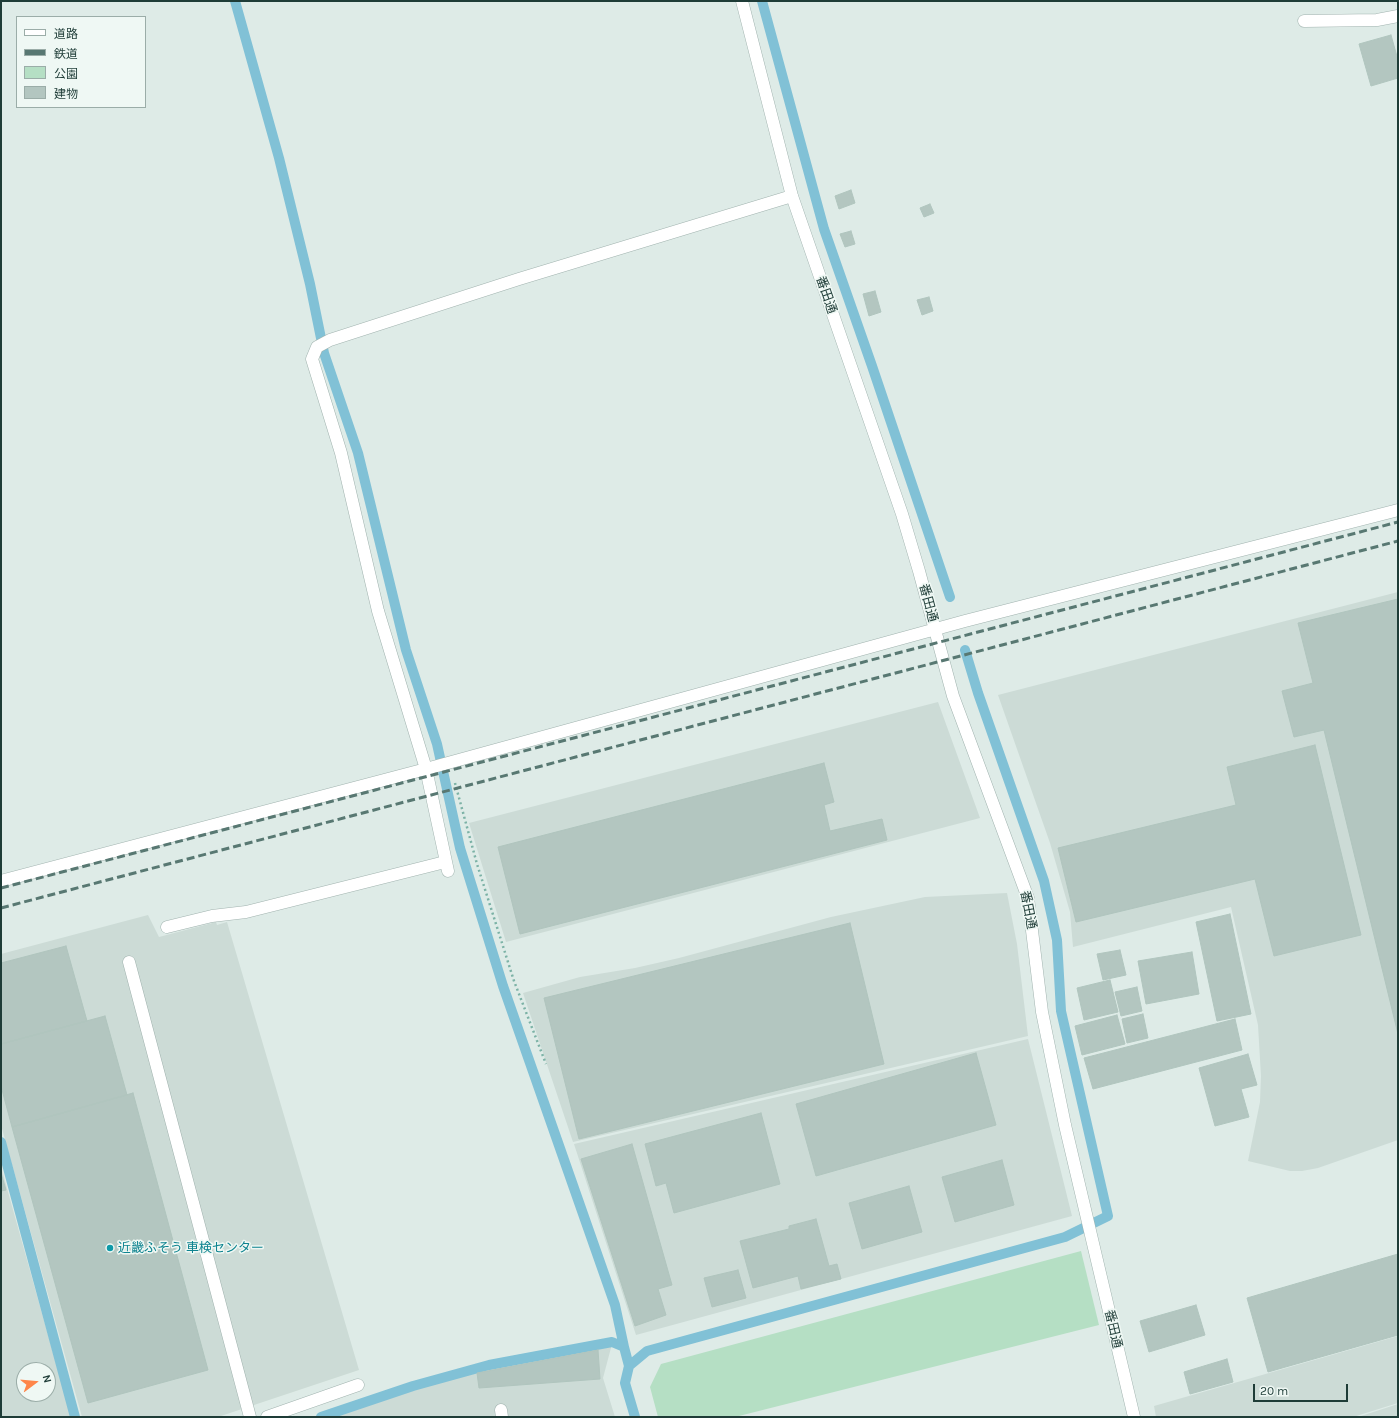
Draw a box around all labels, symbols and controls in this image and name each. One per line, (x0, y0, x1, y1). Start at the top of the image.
legend (16, 16, 146, 108)
text: 道路 (54, 27, 78, 41)
text: 鉄道 (54, 47, 78, 61)
text: 公園 (54, 67, 78, 81)
text: 建物 (54, 87, 78, 101)
street label: 番田通 (812, 274, 840, 316)
street label: 番田通 (915, 582, 941, 624)
street label: 番田通 (1017, 889, 1039, 931)
place label: 近畿ふそう 車検センター (118, 1240, 264, 1256)
marker: 近畿ふそう 車検センター (105, 1243, 115, 1253)
street label: 番田通 (1101, 1308, 1125, 1350)
north arrow (16, 1362, 56, 1402)
text: N (40, 1373, 54, 1384)
scale bar (1255, 1376, 1350, 1402)
text: 20 m (1260, 1384, 1288, 1398)

